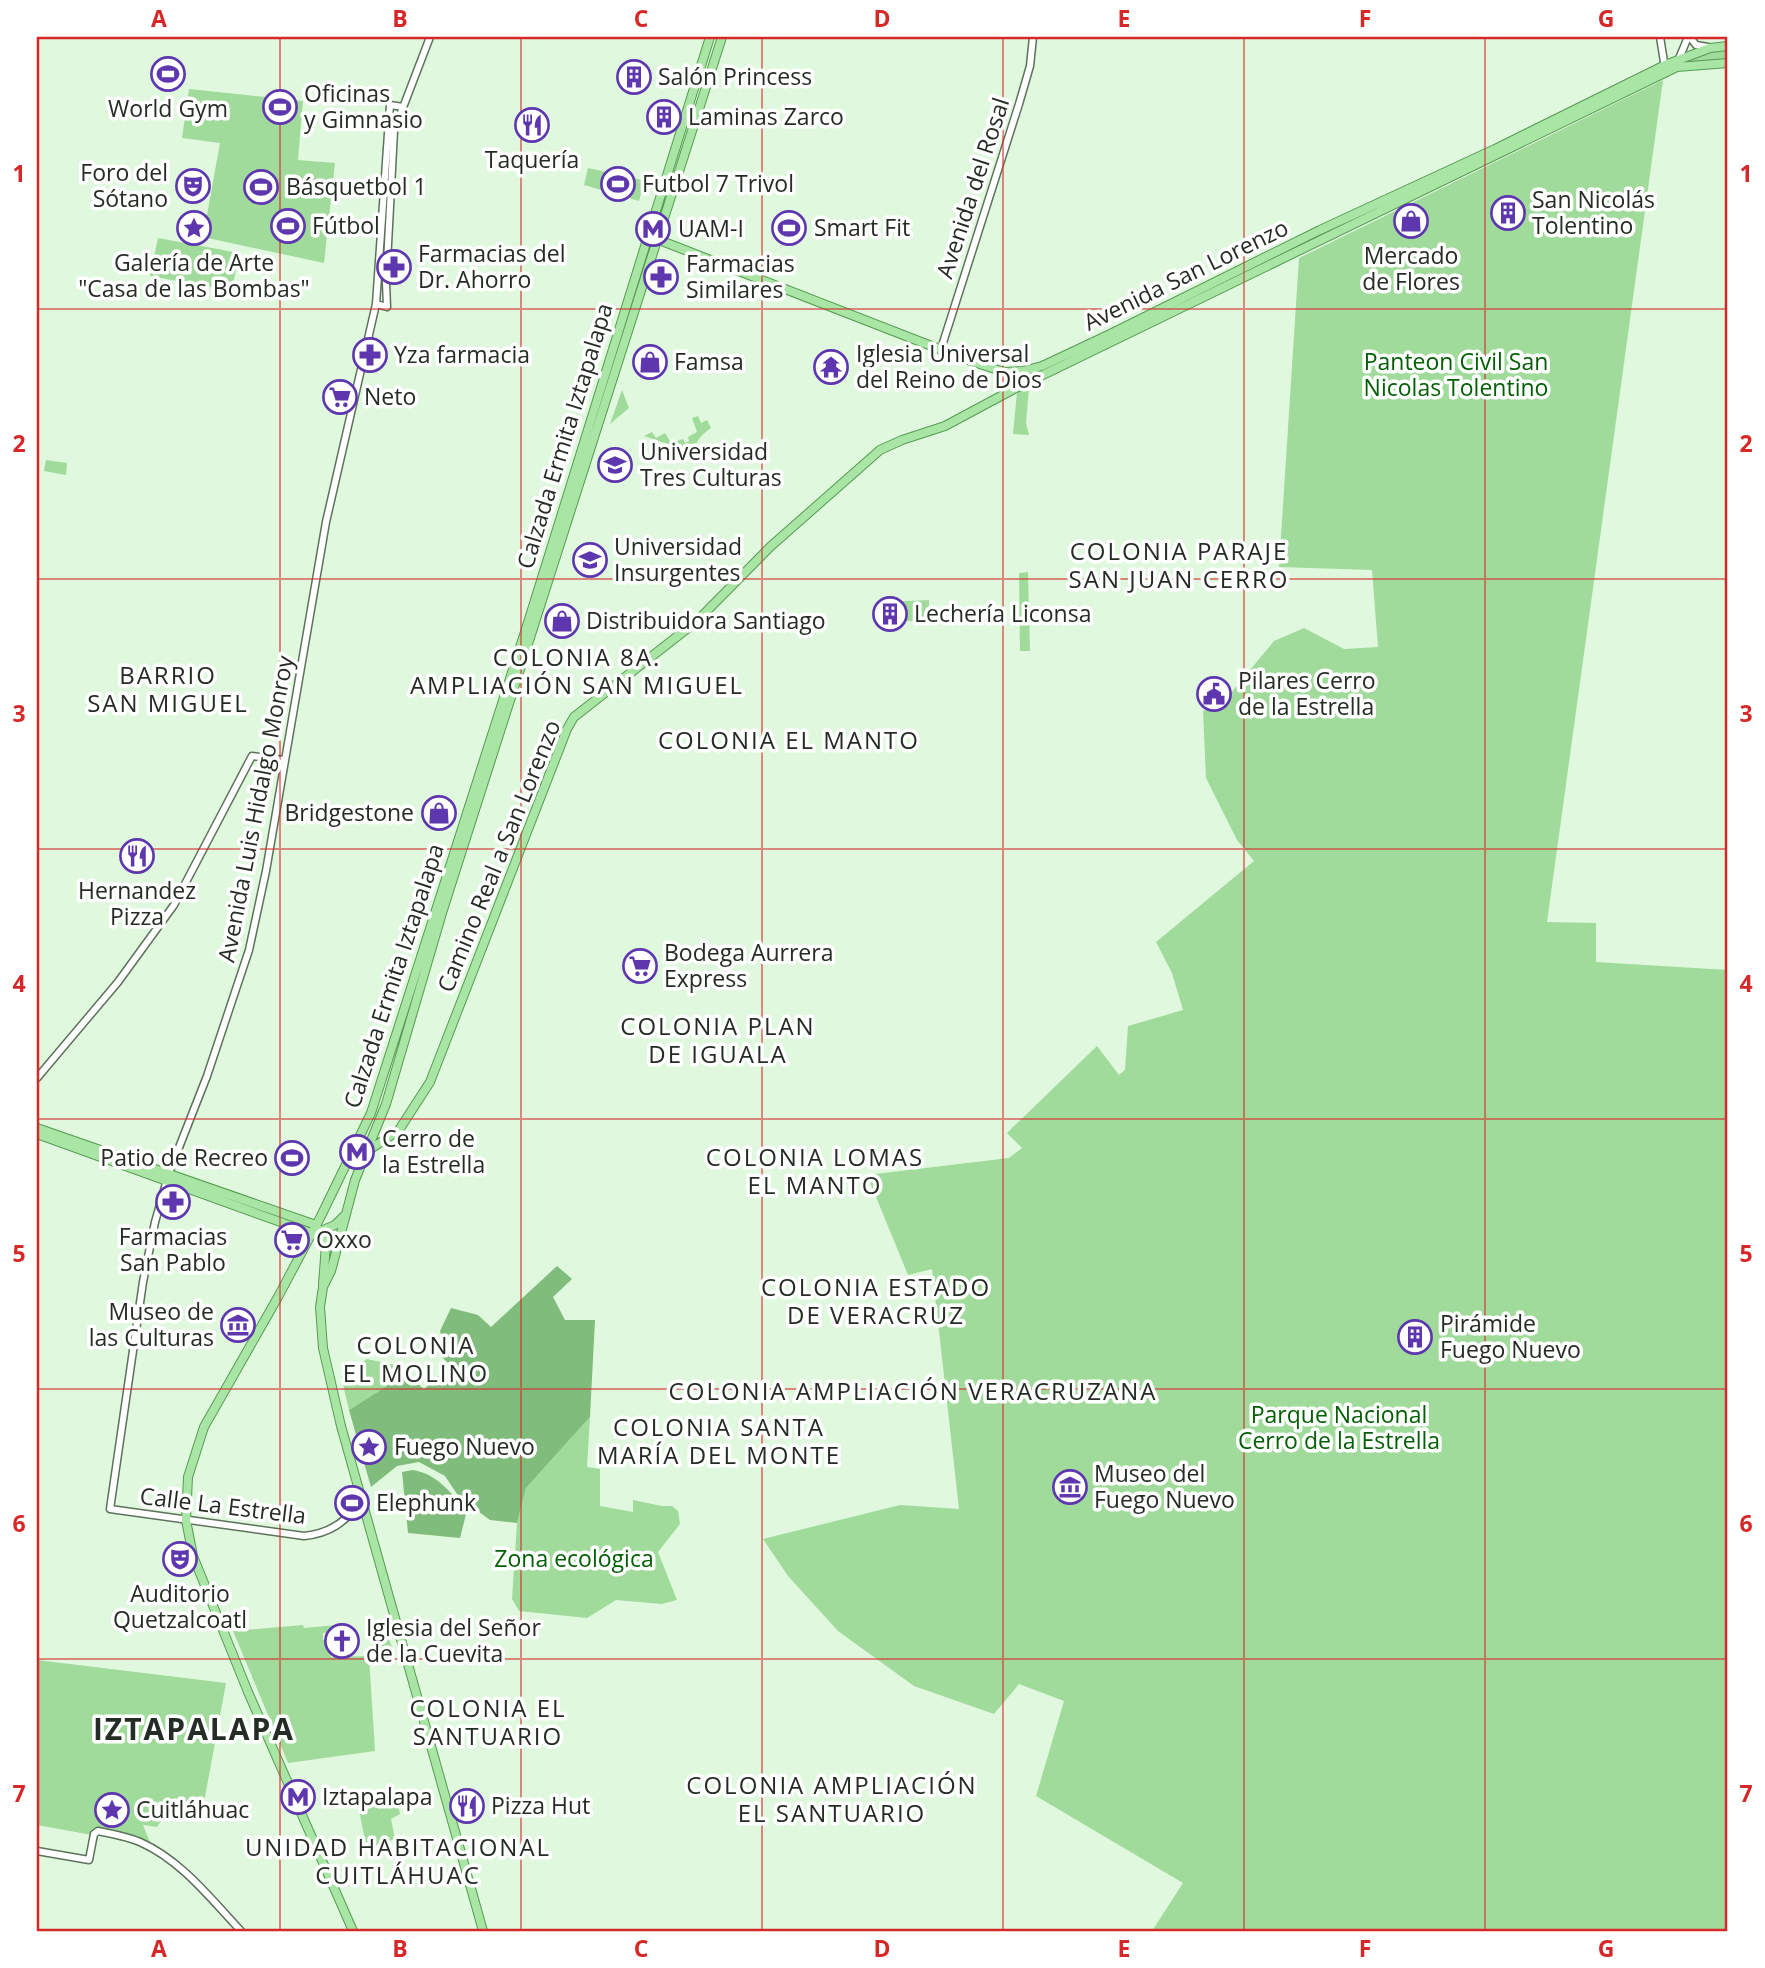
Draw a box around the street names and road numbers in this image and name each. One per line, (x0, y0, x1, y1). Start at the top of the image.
street label: Avenida del Rosal (928, 93, 1016, 282)
street label: Avenida San Lorenzo (1078, 211, 1293, 338)
street label: Calzada Ermita Iztapalapa (508, 299, 620, 572)
street label: Avenida Luis Hidalgo Monroy (210, 652, 301, 965)
street label: Camino Real a San Lorenzo (429, 715, 567, 997)
street label: Calzada Ermita Iztapalapa (335, 839, 451, 1112)
street label: Calle La Estrella (138, 1479, 308, 1531)

